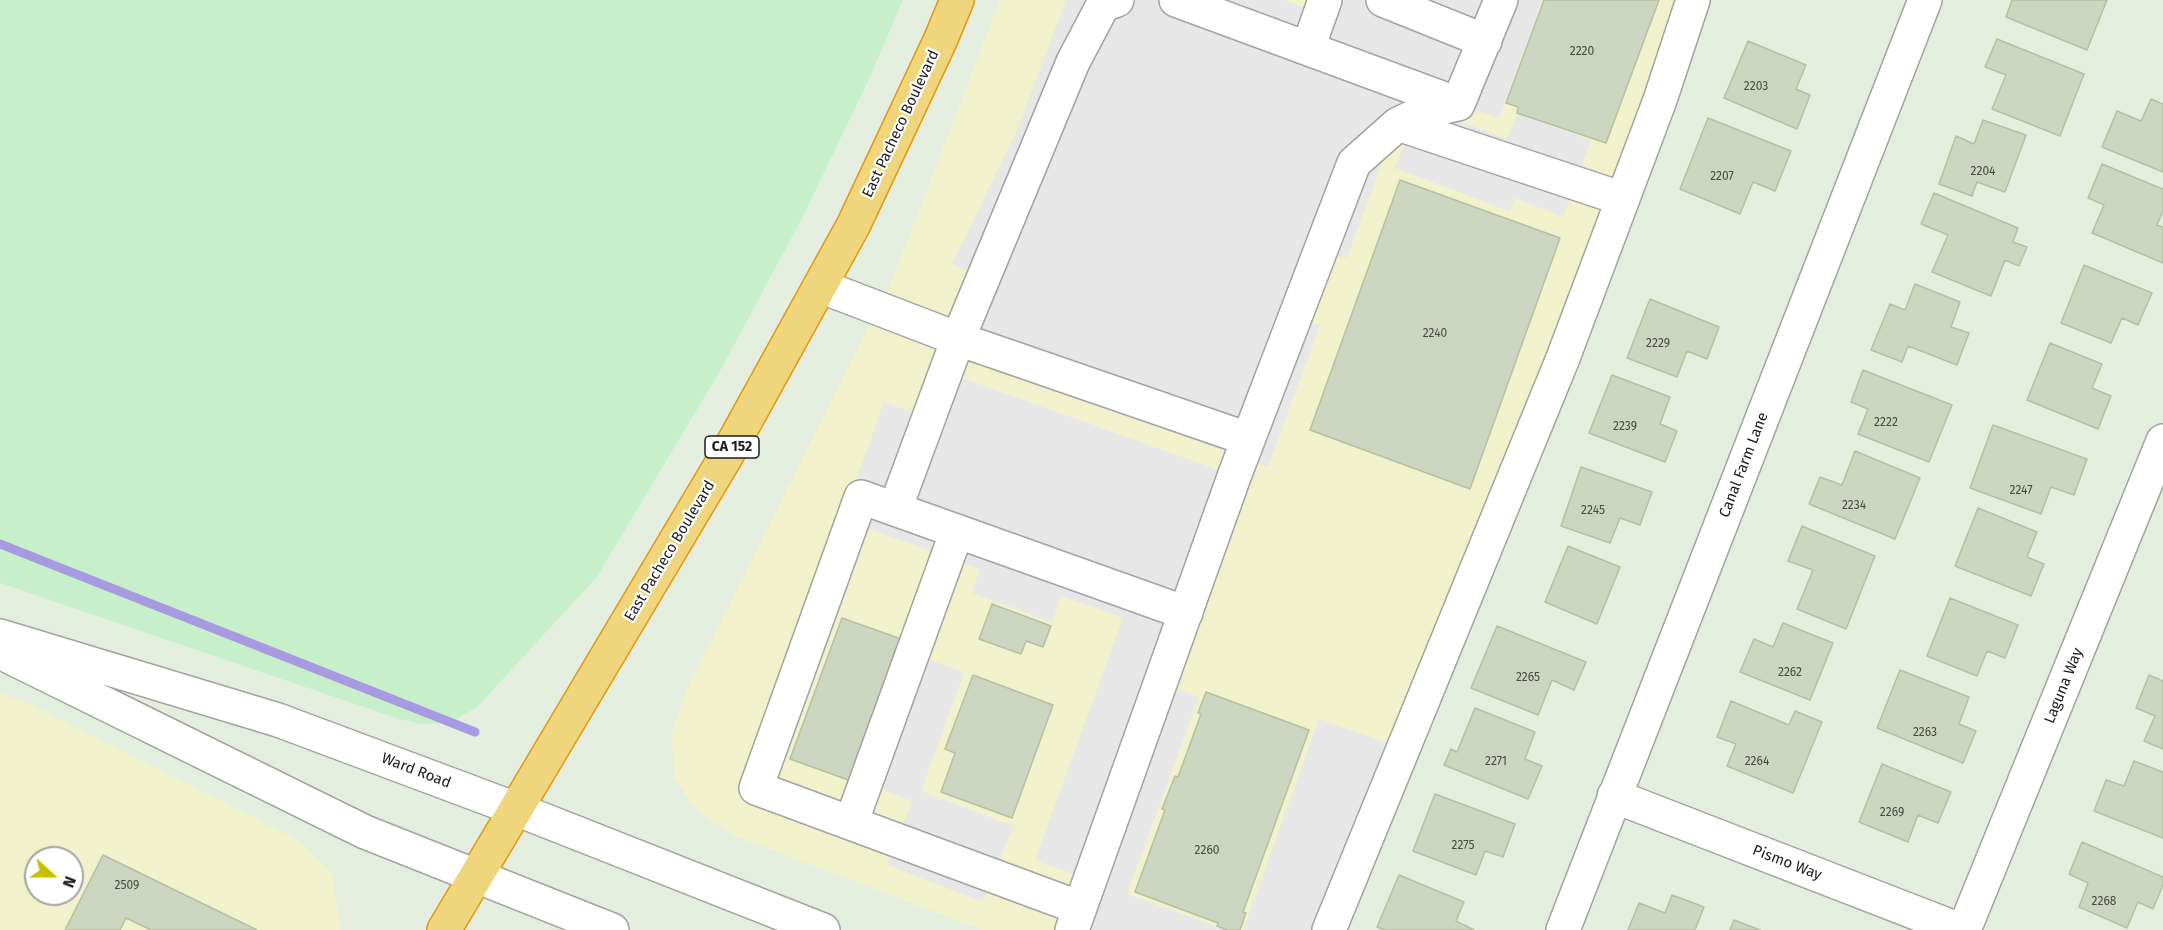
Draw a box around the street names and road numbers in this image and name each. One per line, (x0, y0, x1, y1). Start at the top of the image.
street label: East Pacheco Boulevard (859, 47, 943, 201)
street label: Canal Farm Lane (1716, 410, 1772, 520)
road number: CA 152 (705, 436, 759, 458)
street label: East Pacheco Boulevard (621, 477, 719, 625)
street label: Laguna Way (2041, 646, 2087, 726)
street label: Ward Road (379, 750, 453, 792)
street label: Pismo Way (1750, 842, 1824, 884)

